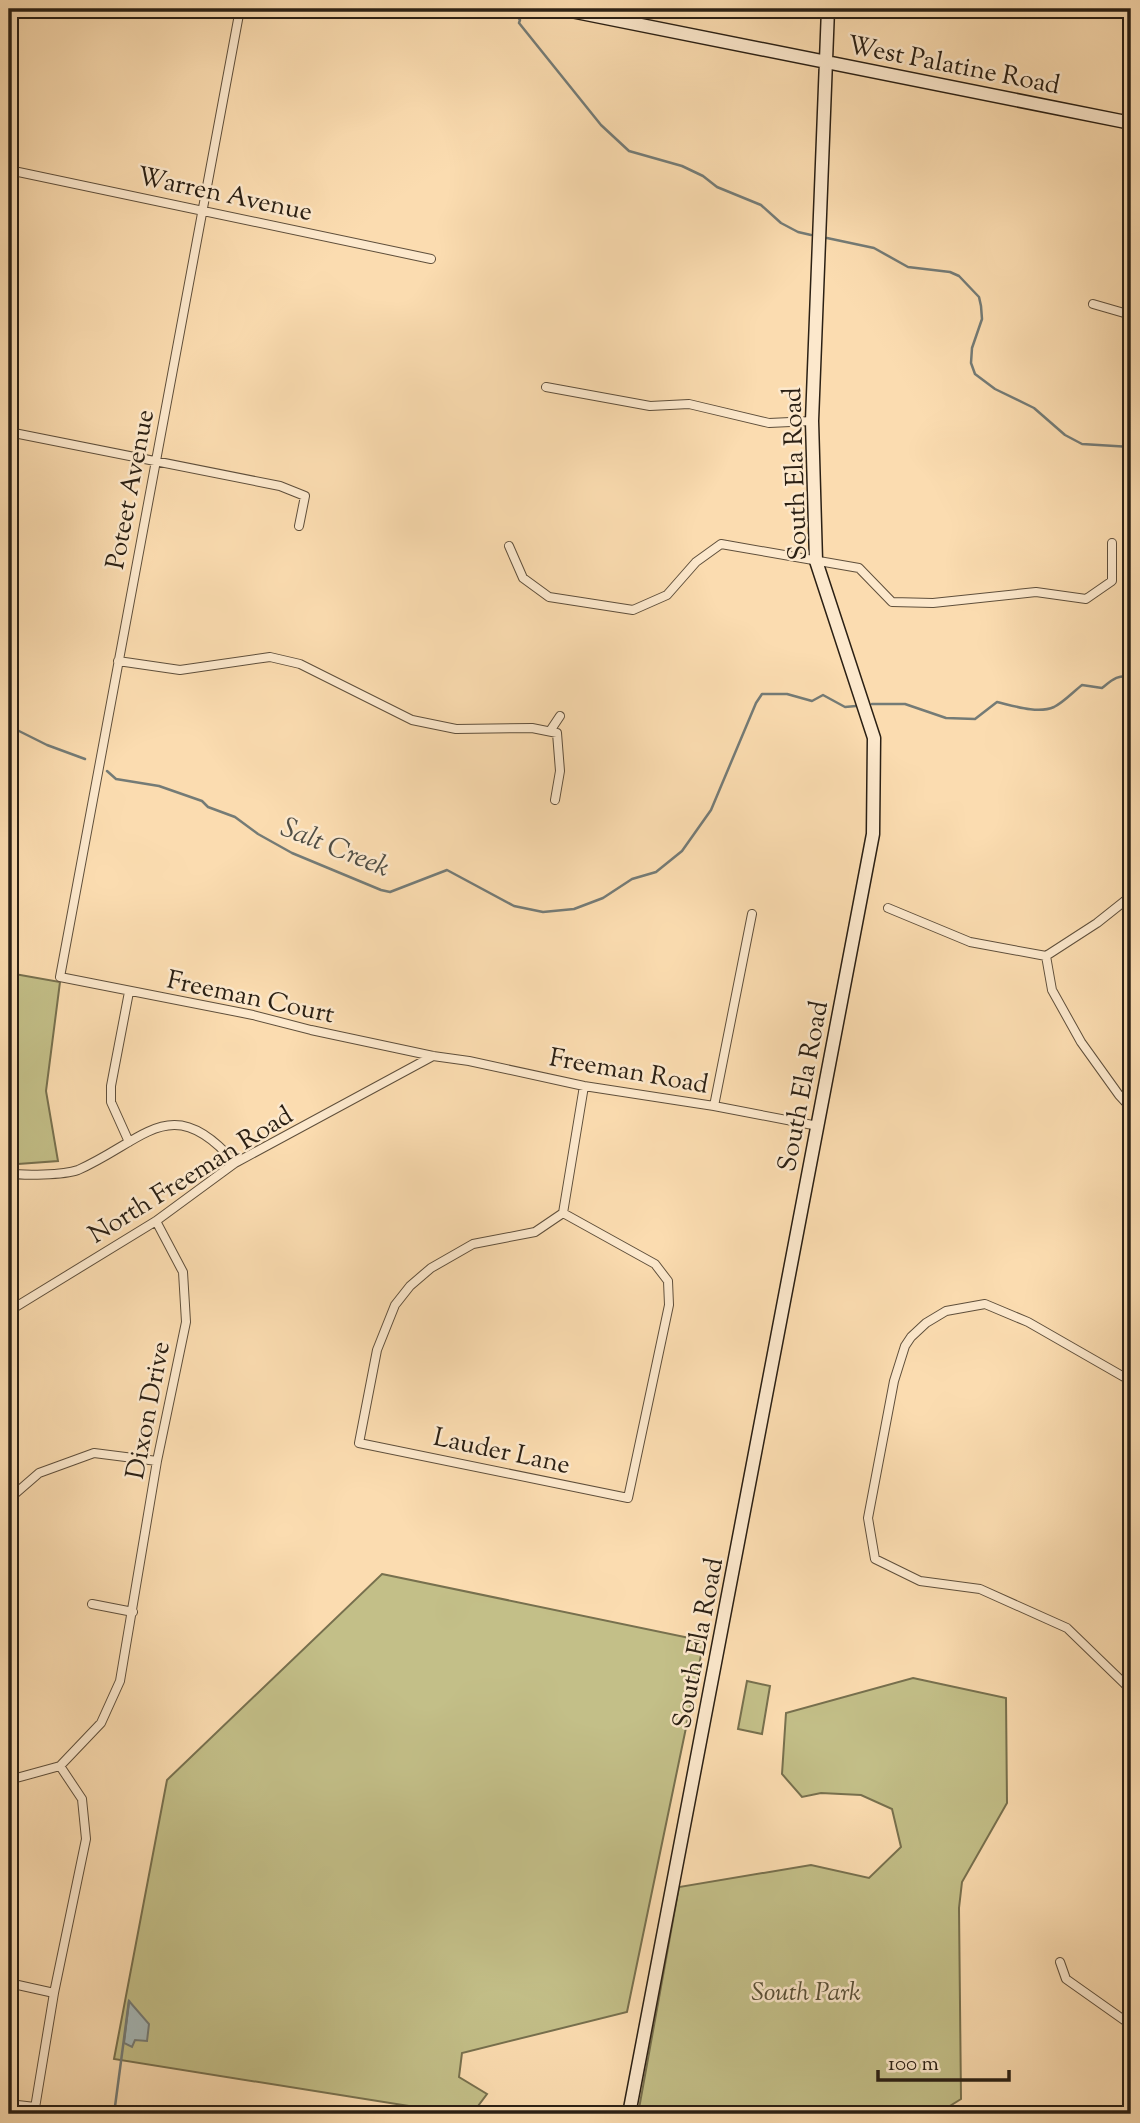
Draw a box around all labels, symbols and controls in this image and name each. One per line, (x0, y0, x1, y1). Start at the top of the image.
street label: West Palatine Road (844, 28, 1063, 105)
street label: Warren Avenue (133, 159, 316, 232)
street label: South Ela Road (775, 386, 818, 561)
street label: Poteet Avenue (98, 406, 165, 572)
water label: Salt Creek (274, 809, 396, 889)
street label: Freeman Court (163, 963, 338, 1034)
street label: South Ela Road (770, 998, 839, 1175)
street label: Freeman Road (546, 1040, 711, 1105)
street label: North Freeman Road (82, 1098, 301, 1254)
street label: Dixon Drive (118, 1338, 181, 1483)
street label: Lauder Lane (430, 1420, 573, 1485)
street label: South Ela Road (665, 1555, 734, 1732)
park label: South Park (751, 1975, 861, 2012)
scale bar (878, 2039, 1009, 2083)
text: 100 m (888, 2050, 939, 2080)

